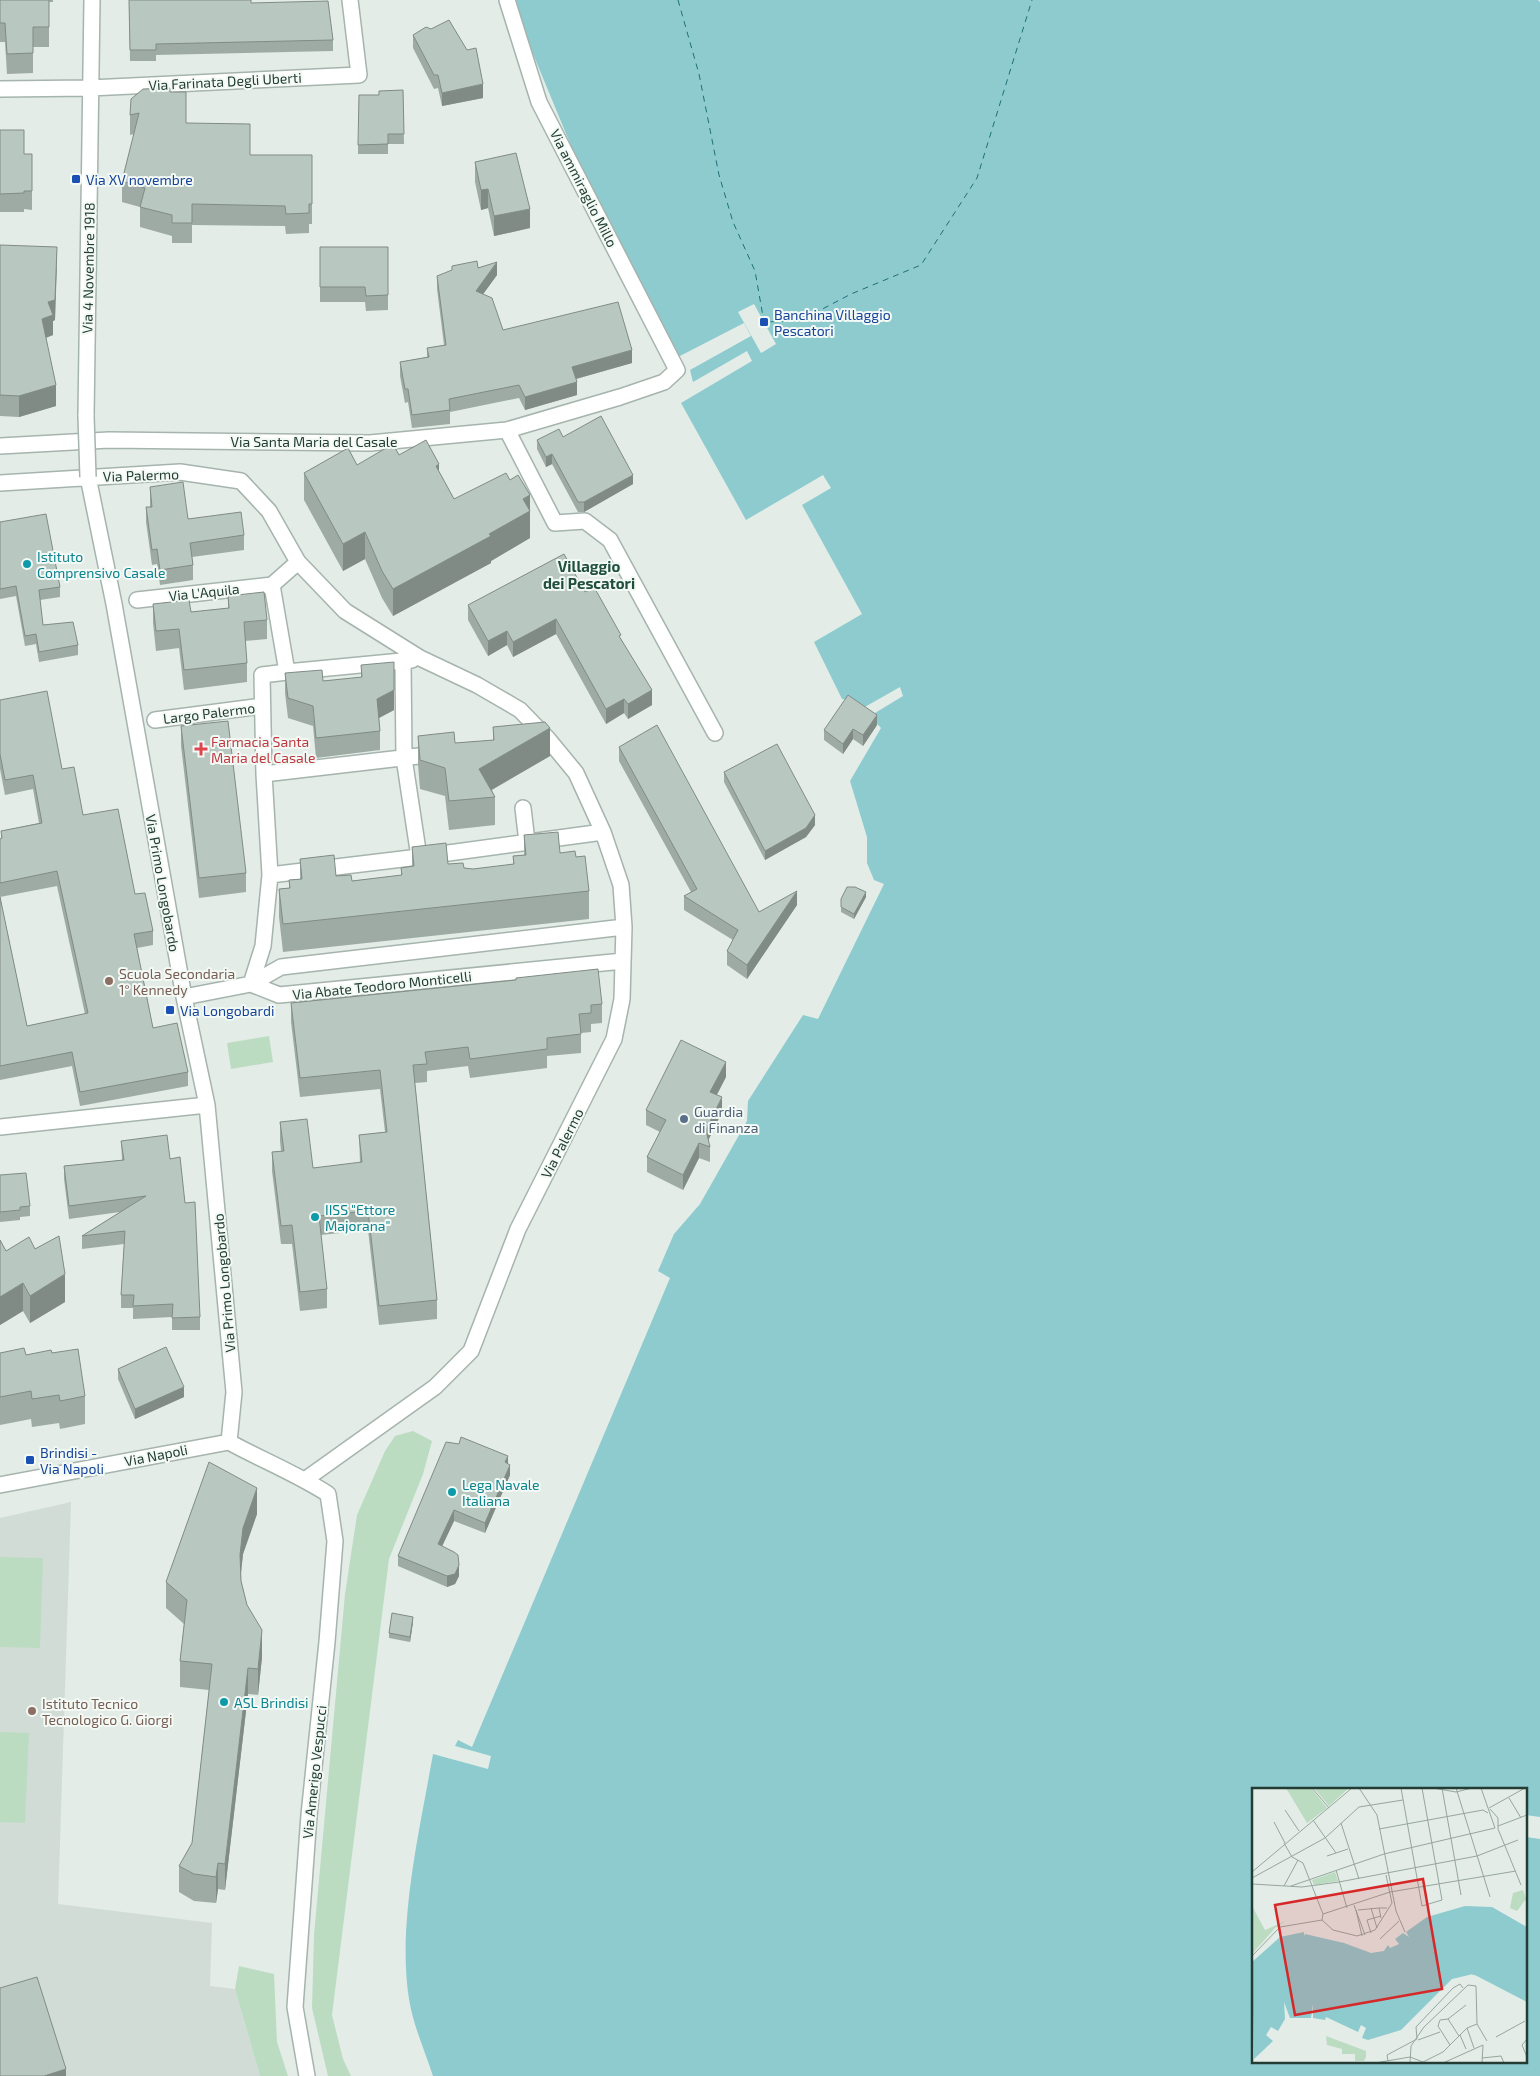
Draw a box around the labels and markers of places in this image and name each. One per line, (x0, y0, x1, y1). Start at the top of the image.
place label: Via XV novembre (86, 171, 193, 188)
marker: Via XV novembre (70, 173, 82, 185)
place label: Banchina Villaggio Pescatori (774, 306, 891, 339)
marker: Banchina Villaggio Pescatori (758, 316, 770, 328)
place label: Istituto Comprensivo Casale (37, 548, 166, 581)
marker: Istituto Comprensivo Casale (21, 558, 33, 570)
place label: Farmacia Santa Maria del Casale (211, 733, 315, 766)
marker: Farmacia Santa Maria del Casale (195, 743, 207, 755)
place label: Scuola Secondaria 1° Kennedy (119, 965, 235, 998)
marker: Scuola Secondaria 1° Kennedy (103, 975, 115, 987)
place label: Via Longobardi (180, 1002, 274, 1019)
marker: Via Longobardi (164, 1004, 176, 1016)
place label: Guardia di Finanza (694, 1103, 758, 1136)
marker: Guardia di Finanza (678, 1113, 690, 1125)
place label: IISS "Ettore Majorana" (325, 1201, 395, 1234)
marker: IISS "Ettore Majorana" (309, 1211, 321, 1223)
place label: Brindisi - Via Napoli (40, 1444, 104, 1477)
marker: Brindisi - Via Napoli (24, 1454, 36, 1466)
place label: Lega Navale Italiana (462, 1476, 540, 1509)
marker: Lega Navale Italiana (446, 1486, 458, 1498)
place label: ASL Brindisi (234, 1694, 309, 1711)
place label: Istituto Tecnico Tecnologico G. Giorgi (42, 1695, 172, 1728)
marker: ASL Brindisi (218, 1696, 230, 1708)
marker: Istituto Tecnico Tecnologico G. Giorgi (26, 1705, 38, 1717)

